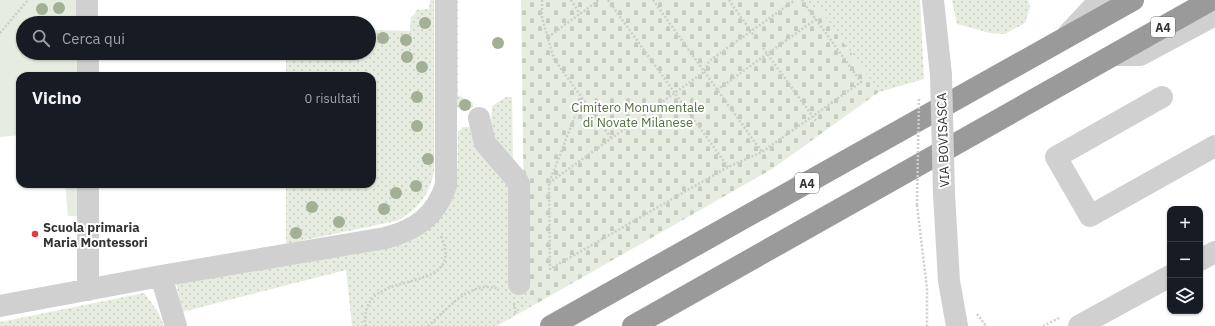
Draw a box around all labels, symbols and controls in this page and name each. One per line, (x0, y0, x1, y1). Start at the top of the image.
search box (16, 16, 376, 60)
road number: A4 (1151, 17, 1175, 37)
icon: search (30, 27, 52, 49)
text: Cerca qui (62, 29, 125, 48)
text: Vicino (32, 87, 81, 109)
text: 0 risultati (305, 90, 360, 107)
street label: VIA BOVISASCA (933, 92, 953, 188)
park label: Cimitero Monumentale di Novate Milanese (571, 99, 705, 131)
road number: A4 (795, 173, 819, 193)
map controls (1167, 206, 1203, 314)
button: + (1167, 206, 1203, 242)
place label: Scuola primaria Maria Montessori (43, 219, 148, 251)
marker: Scuola primaria Maria Montessori (30, 229, 40, 239)
button: − (1167, 242, 1203, 278)
button: layers (1167, 278, 1203, 314)

